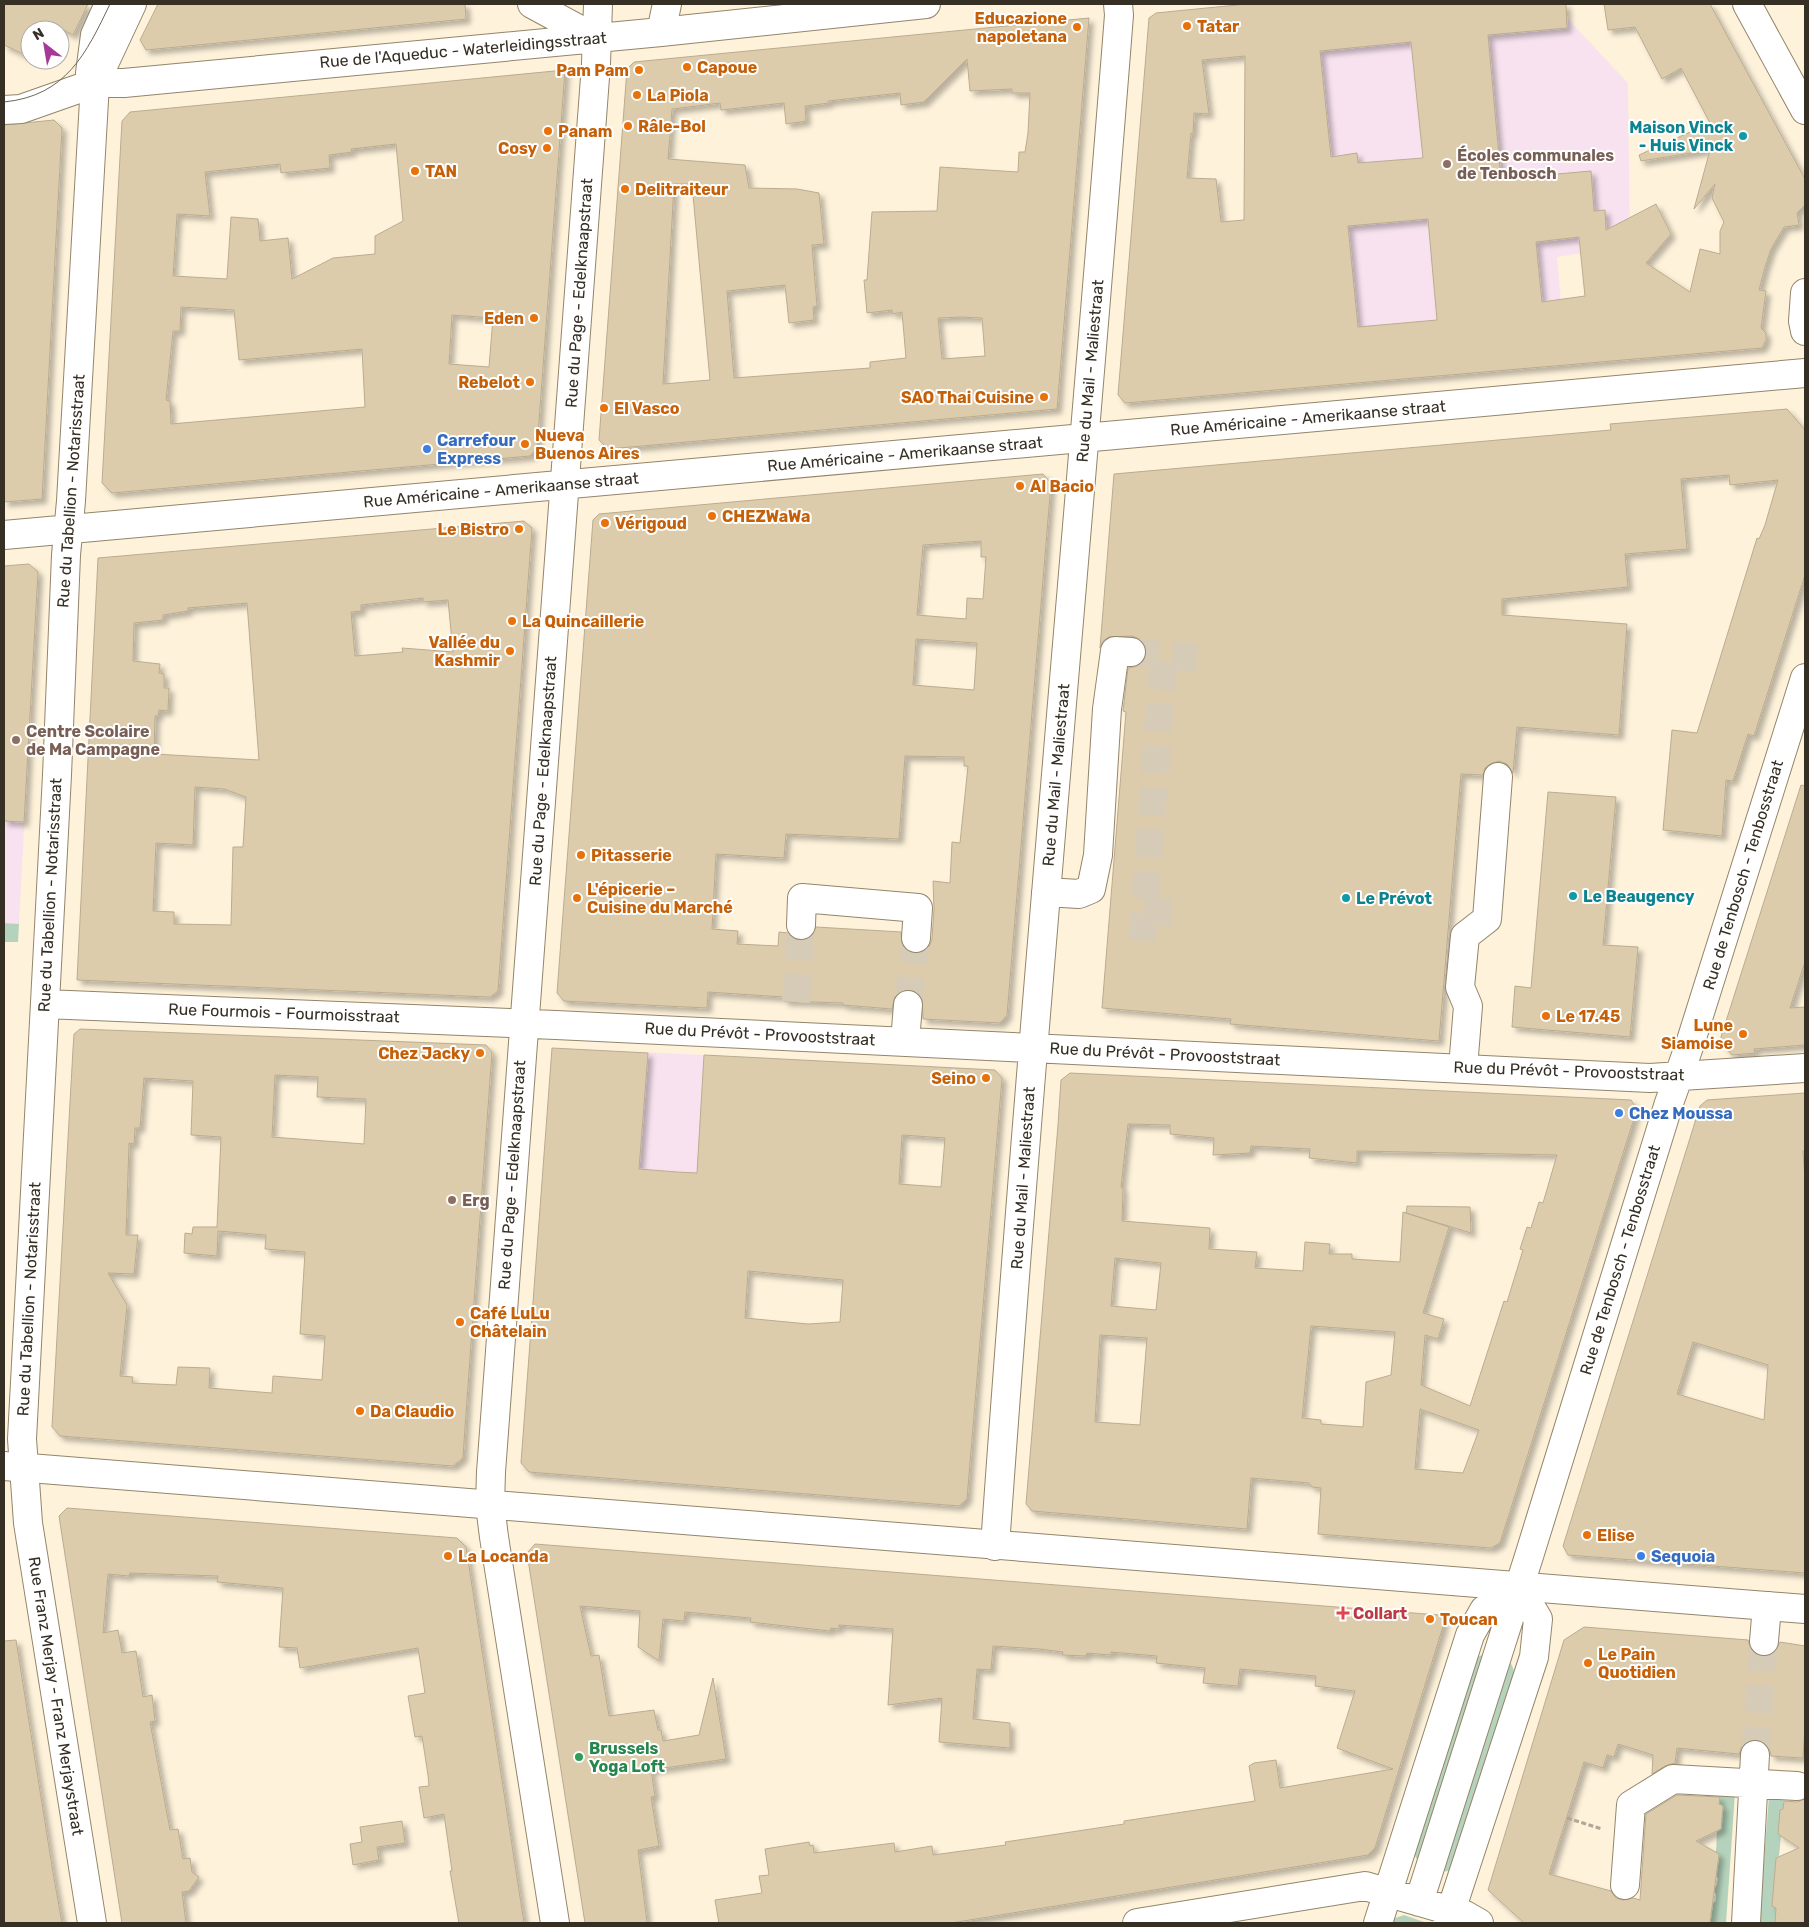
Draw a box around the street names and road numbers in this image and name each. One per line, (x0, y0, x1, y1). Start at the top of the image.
street label: Rue de l'Aqueduc - Waterleidingsstraat (319, 28, 607, 72)
street label: Rue du Page - Edelknaapstraat (561, 177, 597, 409)
street label: Rue du Mail - Maliestraat (1073, 279, 1107, 463)
street label: Rue du Tabellion - Notarisstraat (53, 373, 89, 609)
street label: Rue Américaine - Amerikaanse straat (1170, 396, 1446, 440)
street label: Rue Américaine - Amerikaanse straat (767, 432, 1043, 476)
street label: Rue Américaine - Amerikaanse straat (363, 468, 639, 512)
street label: Rue du Page - Edelknaapstraat (525, 655, 561, 887)
street label: Rue du Mail - Maliestraat (1039, 683, 1073, 867)
street label: Rue de Tenbosch - Tenbosstraat (1699, 758, 1787, 992)
street label: Rue du Tabellion - Notarisstraat (34, 777, 66, 1013)
street label: Rue Fourmois - Fourmoisstraat (168, 999, 400, 1027)
street label: Rue du Prévôt - Provooststraat (644, 1018, 876, 1050)
street label: Rue du Prévôt - Provooststraat (1049, 1038, 1281, 1070)
street label: Rue du Prévôt - Provooststraat (1453, 1057, 1685, 1085)
street label: Rue du Page - Edelknaapstraat (494, 1059, 530, 1291)
street label: Rue du Mail - Maliestraat (1007, 1086, 1039, 1270)
street label: Rue de Tenbosch - Tenbosstraat (1576, 1143, 1664, 1377)
street label: Rue du Tabellion - Notarisstraat (13, 1181, 45, 1417)
street label: Rue Franz Merjay - Franz Merjaystraat (25, 1555, 87, 1837)

